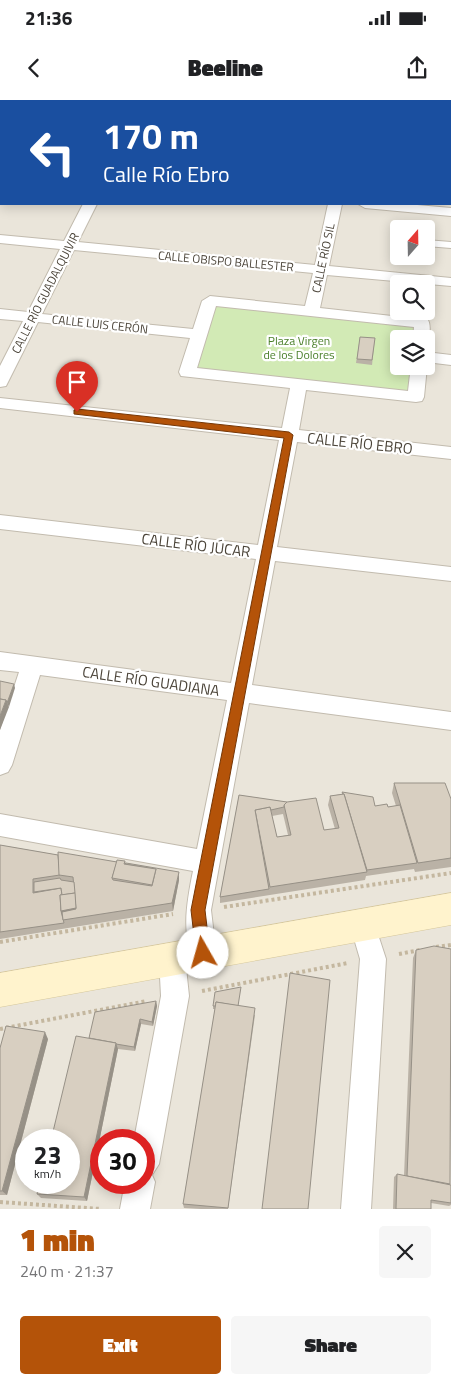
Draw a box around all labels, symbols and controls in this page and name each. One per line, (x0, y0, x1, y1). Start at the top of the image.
text: 21:36 (25, 3, 72, 32)
text: Beeline (188, 51, 263, 85)
icon: back (20, 54, 48, 82)
icon: share (403, 54, 431, 82)
text: 170 m (103, 109, 199, 163)
icon: left (20, 120, 85, 185)
text: Calle Río Ebro (103, 157, 230, 191)
north arrow (390, 220, 435, 265)
map controls (390, 220, 435, 375)
street label: CALLE RÍO SIL (306, 221, 340, 294)
street label: CALLE RÍO GUADALQUIVIR (6, 229, 84, 357)
street label: CALLE OBISPO BALLESTER (157, 246, 295, 276)
button: search (390, 275, 435, 320)
street label: CALLE LUIS CERÓN (51, 310, 149, 338)
button: layers (390, 330, 435, 375)
park label: Plaza Virgen de los Dolores (263, 331, 335, 364)
pin (56, 361, 98, 412)
icon: arrive (63, 368, 91, 396)
street label: CALLE RÍO EBRO (306, 426, 414, 460)
street label: CALLE RÍO JÚCAR (140, 527, 252, 563)
street label: CALLE RÍO GUADIANA (81, 660, 221, 702)
position arrow (176, 926, 228, 978)
speed limit sign: 30 (90, 1129, 155, 1194)
text: 23 (33, 1136, 62, 1174)
text: km/h (34, 1164, 61, 1183)
text: 1 min (20, 1217, 95, 1263)
button: close (379, 1226, 431, 1278)
text: 240 m · 21:37 (20, 1259, 114, 1283)
button: Exit (20, 1316, 221, 1374)
button: Share (231, 1316, 431, 1374)

